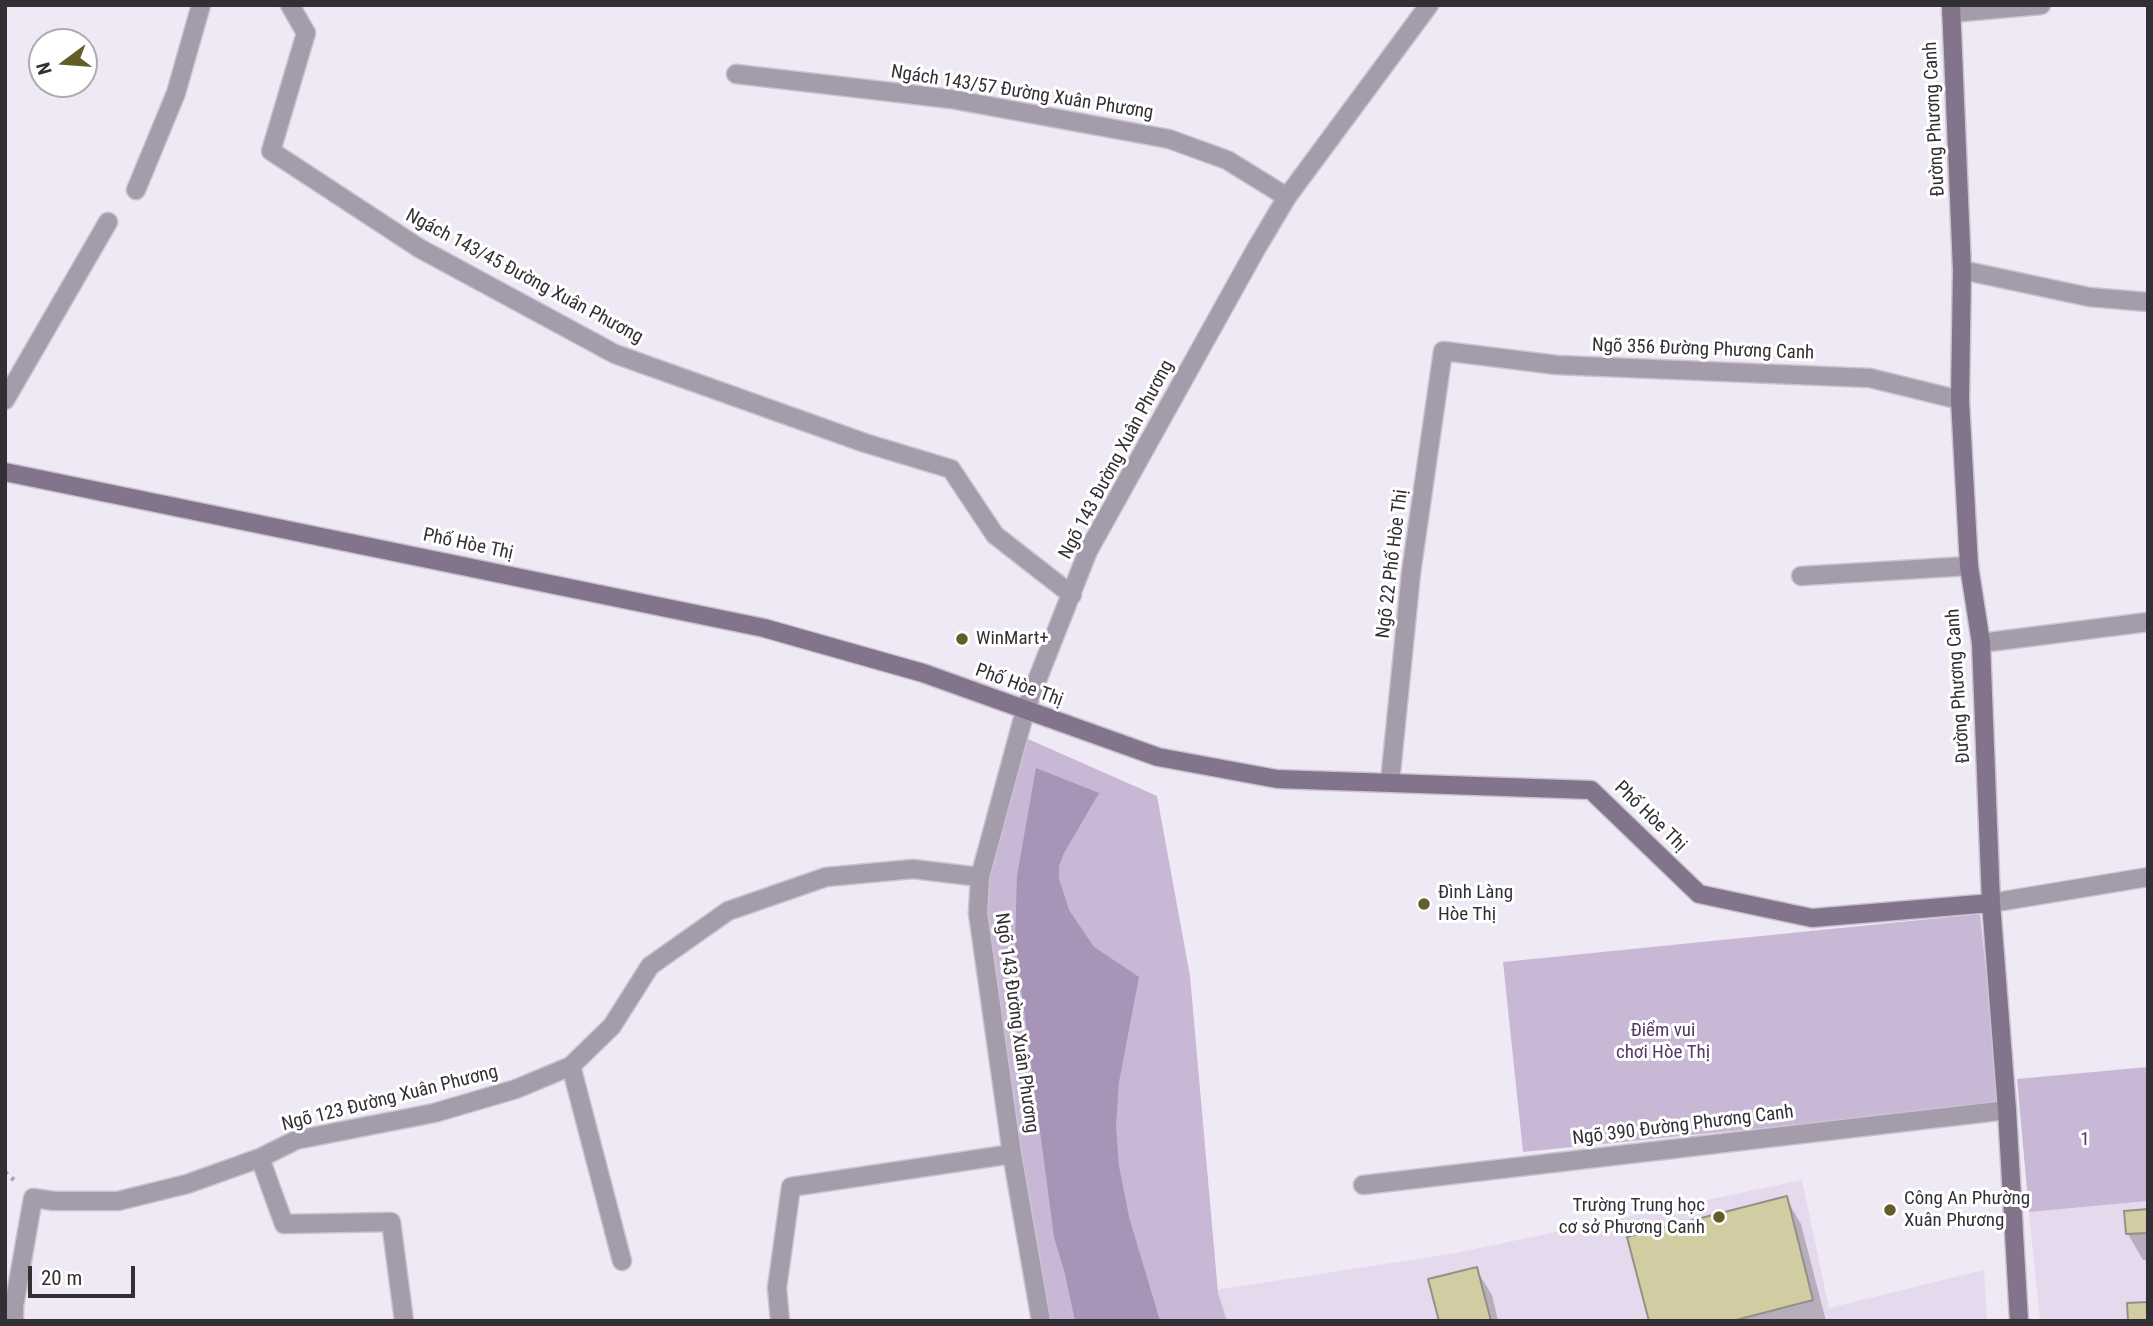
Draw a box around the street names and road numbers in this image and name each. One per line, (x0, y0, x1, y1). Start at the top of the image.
street label: Đường Phương Canh (1920, 41, 1950, 197)
street label: Ngách 143/57 Đường Xuân Phương (889, 61, 1155, 125)
street label: Ngách 143/45 Đường Xuân Phương (402, 205, 646, 349)
street label: Ngõ 356 Đường Phương Canh (1591, 335, 1815, 365)
street label: Ngõ 143 Đường Xuân Phương (1055, 357, 1179, 563)
street label: Ngõ 22 Phố Hòe Thị (1373, 488, 1413, 640)
street label: Phố Hòe Thị (421, 524, 515, 566)
street label: Đường Phương Canh (1942, 608, 1976, 764)
street label: Phố Hòe Thị (972, 660, 1066, 712)
street label: Phố Hòe Thị (1609, 777, 1691, 857)
street label: Ngõ 143 Đường Xuân Phương (989, 911, 1043, 1135)
street label: Ngõ 123 Đường Xuân Phương (280, 1061, 500, 1137)
street label: Ngõ 390 Đường Phương Canh (1571, 1101, 1795, 1151)

